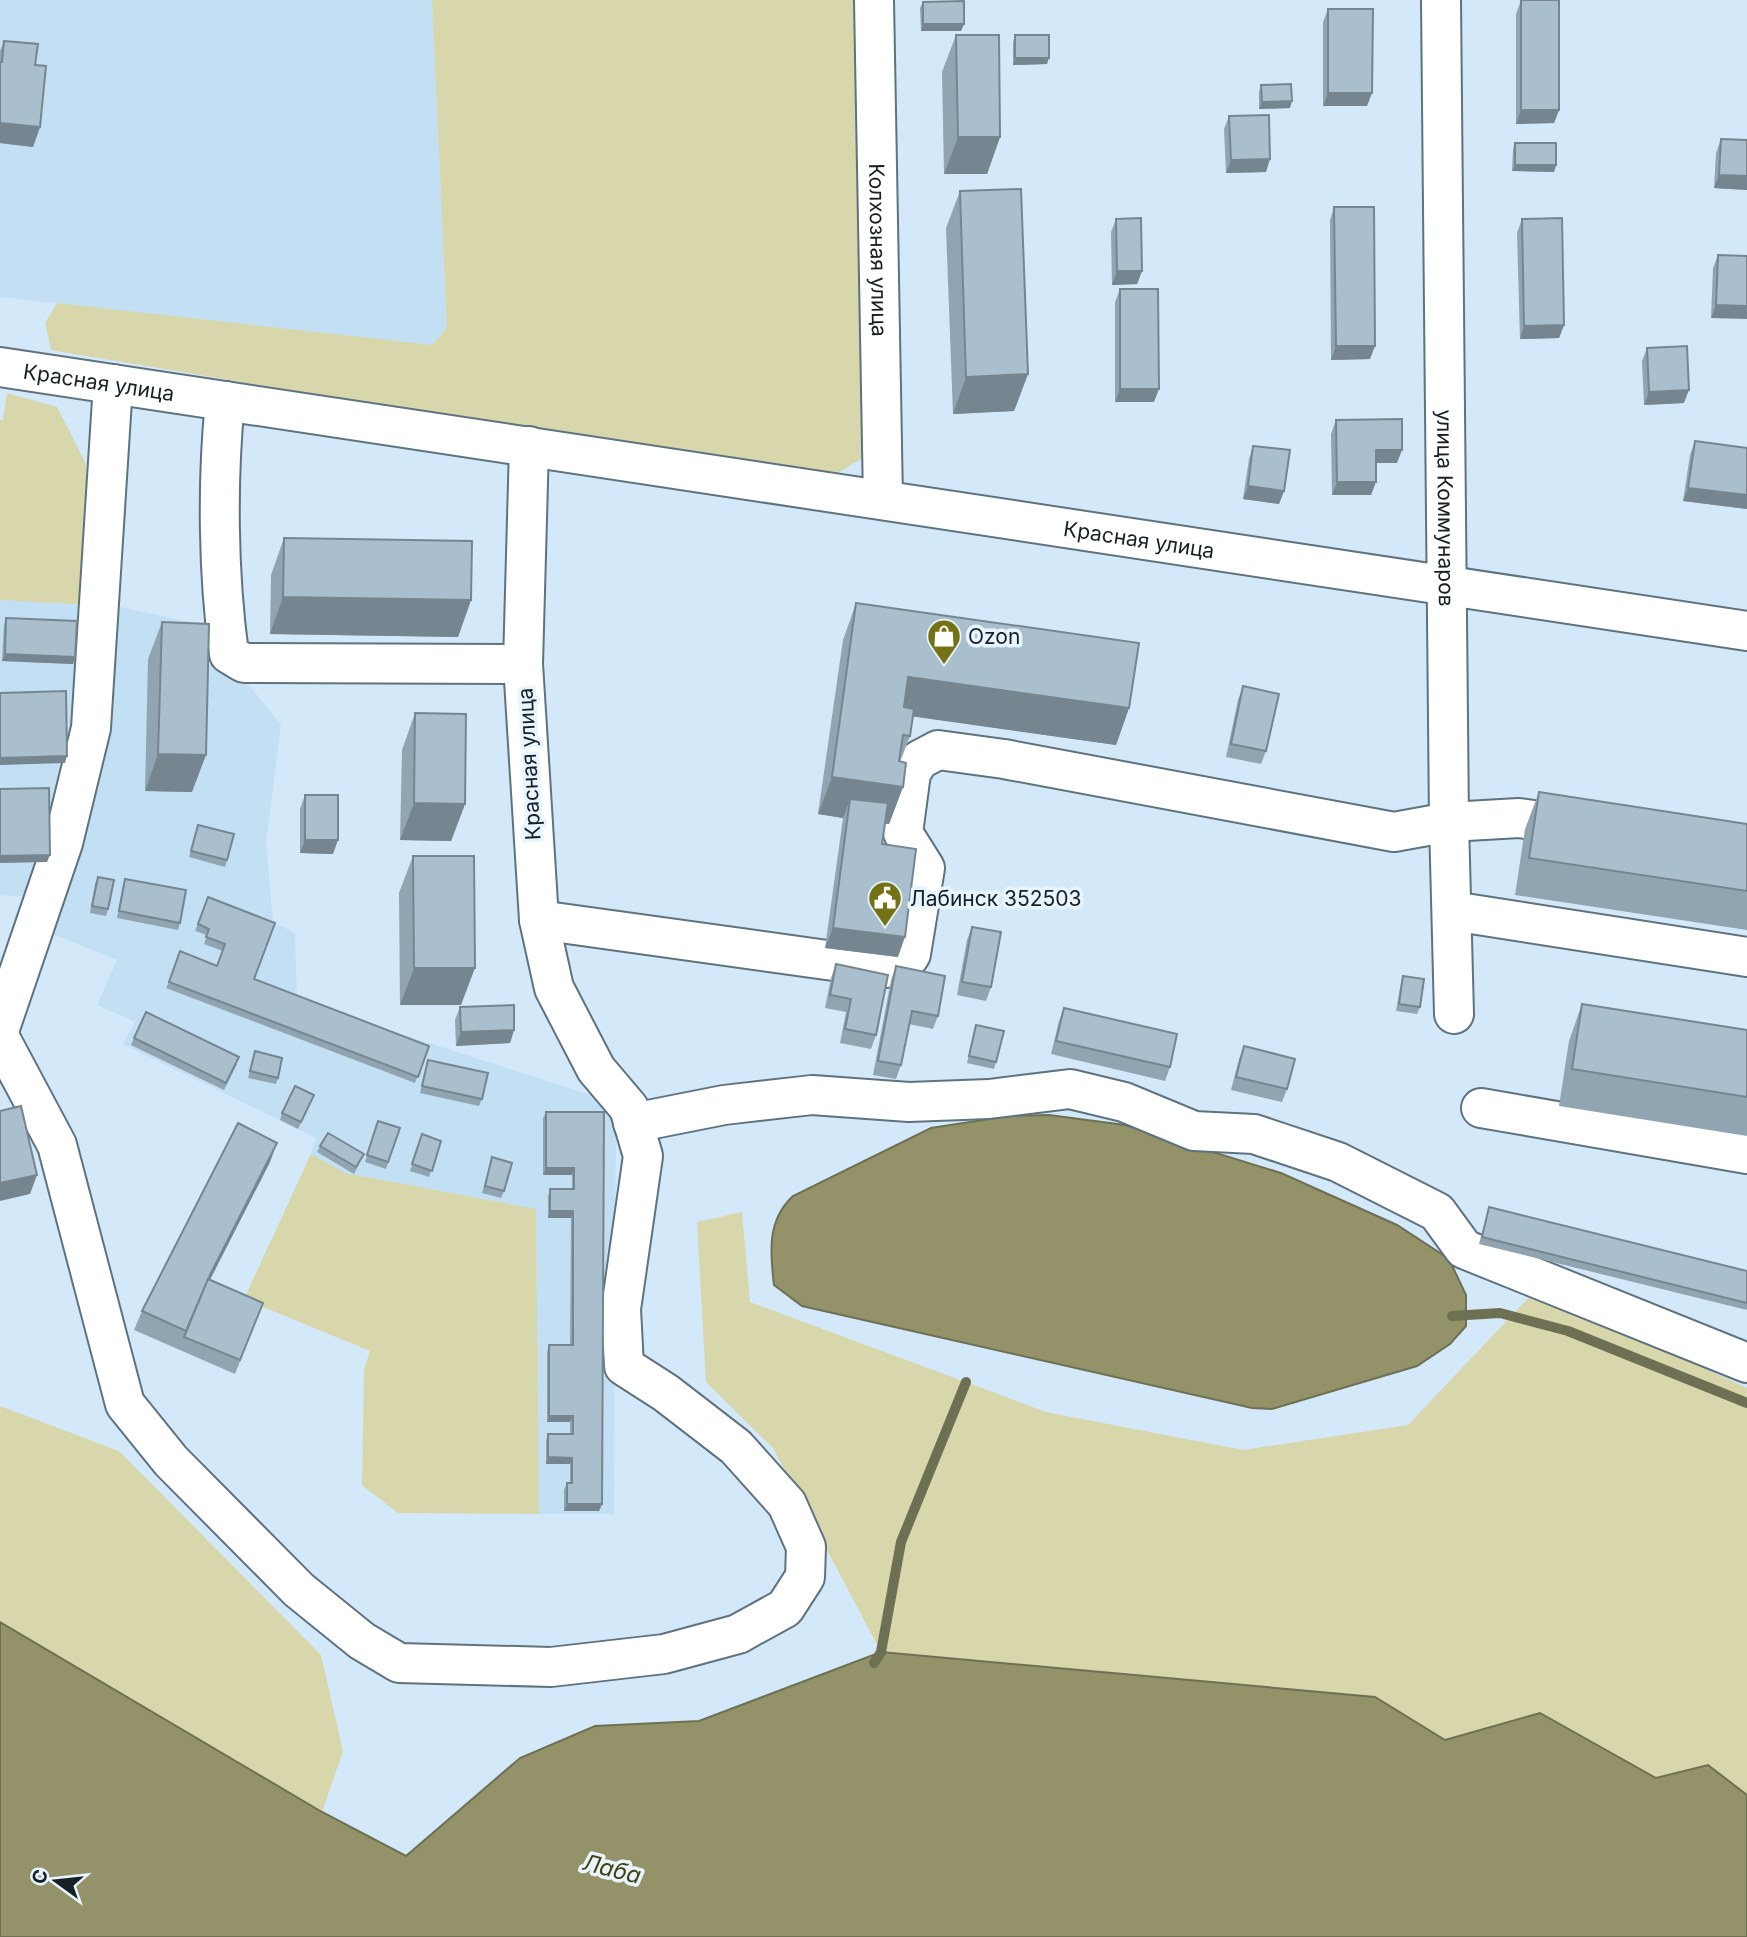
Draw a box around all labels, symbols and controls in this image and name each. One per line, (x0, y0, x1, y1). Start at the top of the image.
street label: Колхозная улица (864, 163, 893, 337)
street label: Красная улица (22, 358, 176, 406)
street label: улица Коммунаров (1432, 409, 1459, 607)
street label: Красная улица (1062, 515, 1216, 563)
shop icon: Ozon (925, 617, 963, 666)
place label: Ozon (968, 624, 1020, 649)
street label: Красная улица (513, 687, 545, 841)
public building icon: Лабинск 352503 (866, 879, 904, 928)
place label: Лабинск 352503 (910, 886, 1082, 911)
north arrow (21, 1846, 91, 1916)
water label: Лаба (580, 1848, 644, 1890)
text: С (27, 1867, 53, 1886)

